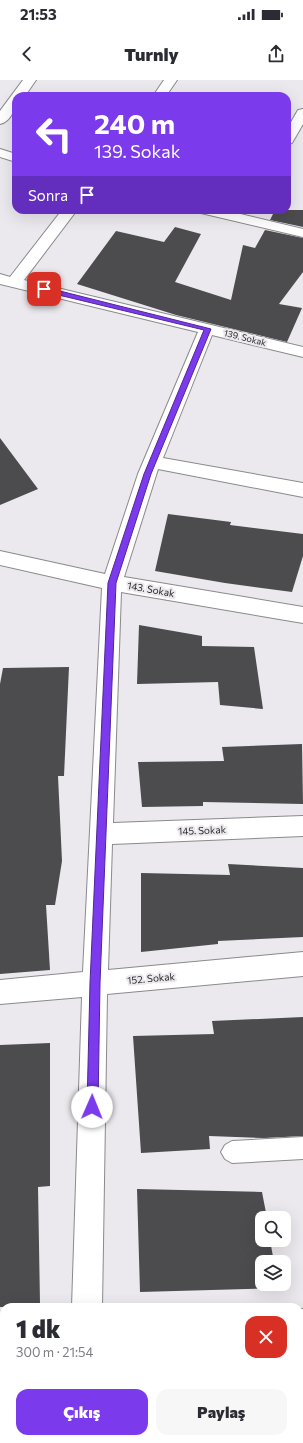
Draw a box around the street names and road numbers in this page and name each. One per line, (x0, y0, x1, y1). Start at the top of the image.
street label: 139. Sokak (223, 327, 268, 348)
street label: 143. Sokak (126, 579, 176, 599)
street label: 145. Sokak (178, 823, 227, 837)
street label: 152. Sokak (127, 970, 176, 986)

